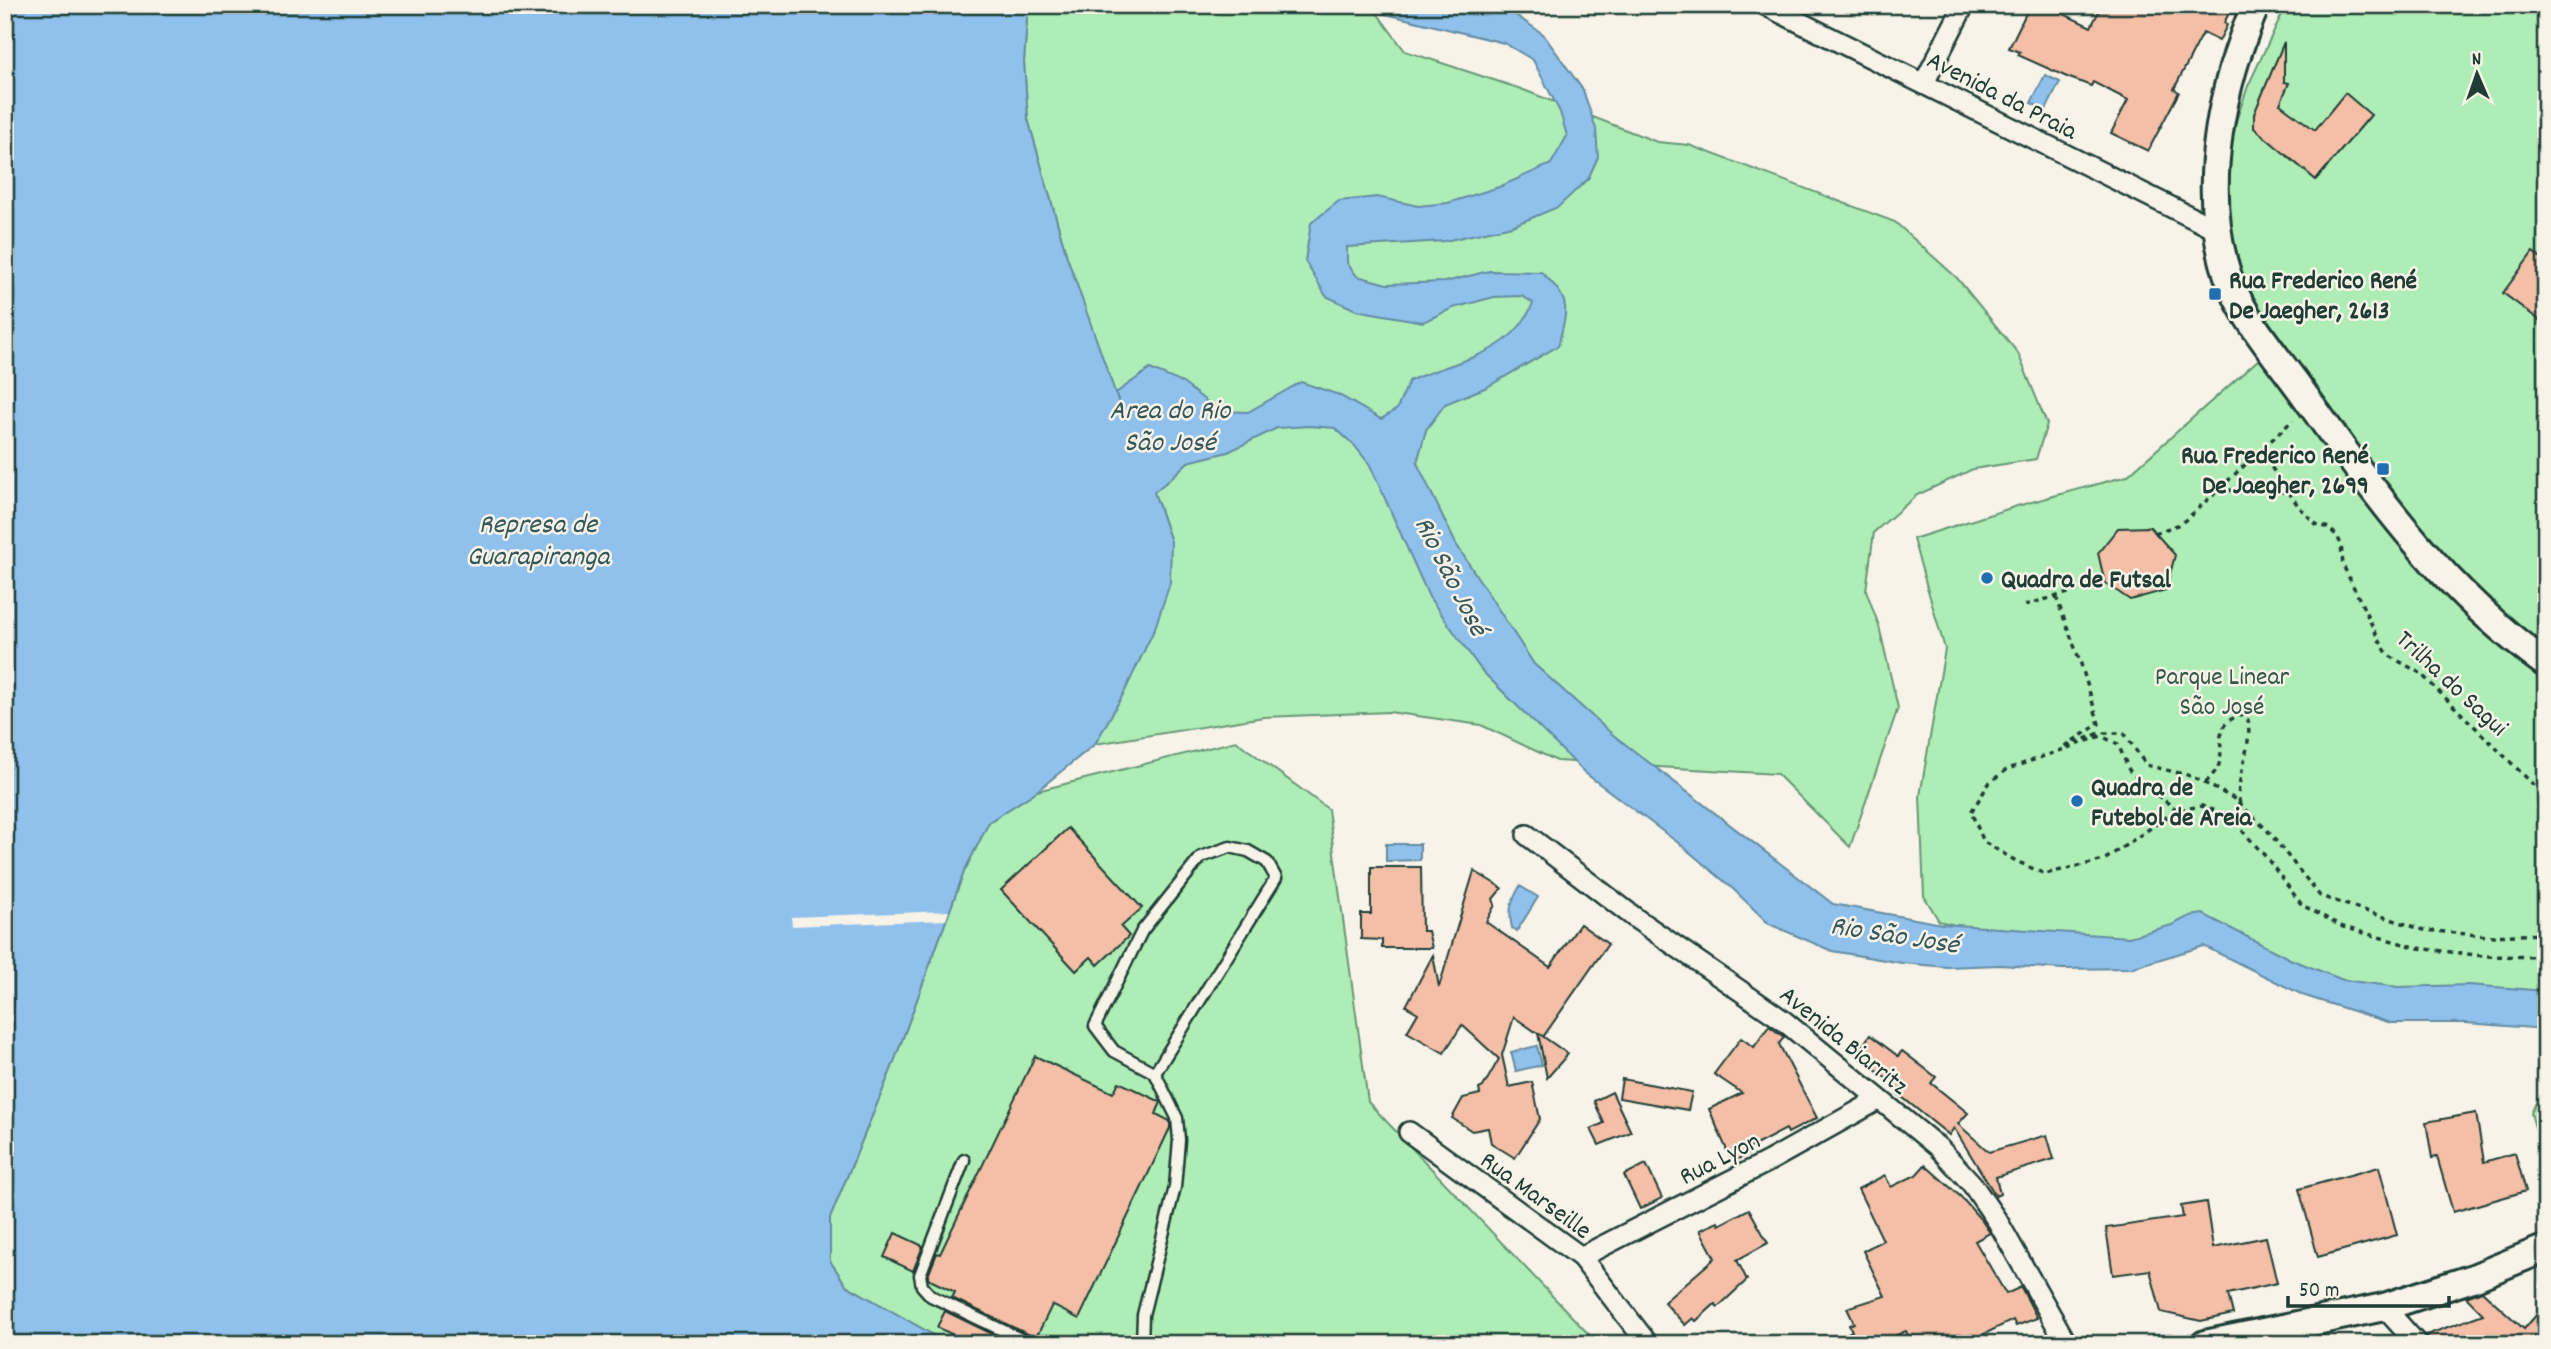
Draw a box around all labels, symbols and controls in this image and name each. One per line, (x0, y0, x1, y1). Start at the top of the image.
north arrow (2442, 38, 2512, 108)
street label: Avenida da Praia (1920, 43, 2084, 151)
text: N (2471, 47, 2482, 74)
place label: Rua Frederico René De Jaegher, 2613 (2229, 264, 2417, 331)
marker: Rua Frederico René De Jaegher, 2613 (2207, 286, 2223, 302)
water label: Area do Rio São José (1110, 393, 1232, 465)
place label: Rua Frederico René De Jaegher, 2699 (2181, 439, 2369, 506)
marker: Rua Frederico René De Jaegher, 2699 (2375, 461, 2391, 477)
water label: Represa de Guarapiranga (467, 507, 611, 579)
water label: Rio São José (1401, 511, 1497, 647)
place label: Quadra de Futsal (2001, 563, 2172, 600)
marker: Quadra de Futsal (1979, 570, 1995, 586)
street label: Trilha do Sagui (2386, 623, 2515, 747)
park label: Parque Linear São José (2155, 660, 2290, 727)
place label: Quadra de Futebol de Areia (2091, 771, 2252, 838)
marker: Quadra de Futebol de Areia (2069, 793, 2085, 809)
water label: Rio São José (1827, 908, 1964, 968)
street label: Avenida Biarritz (1770, 978, 1915, 1105)
street label: Rua Lyon (1674, 1124, 1768, 1196)
street label: Rua Marseille (1471, 1144, 1598, 1250)
scale bar (2288, 1265, 2450, 1309)
text: 50 m (2299, 1277, 2339, 1307)

